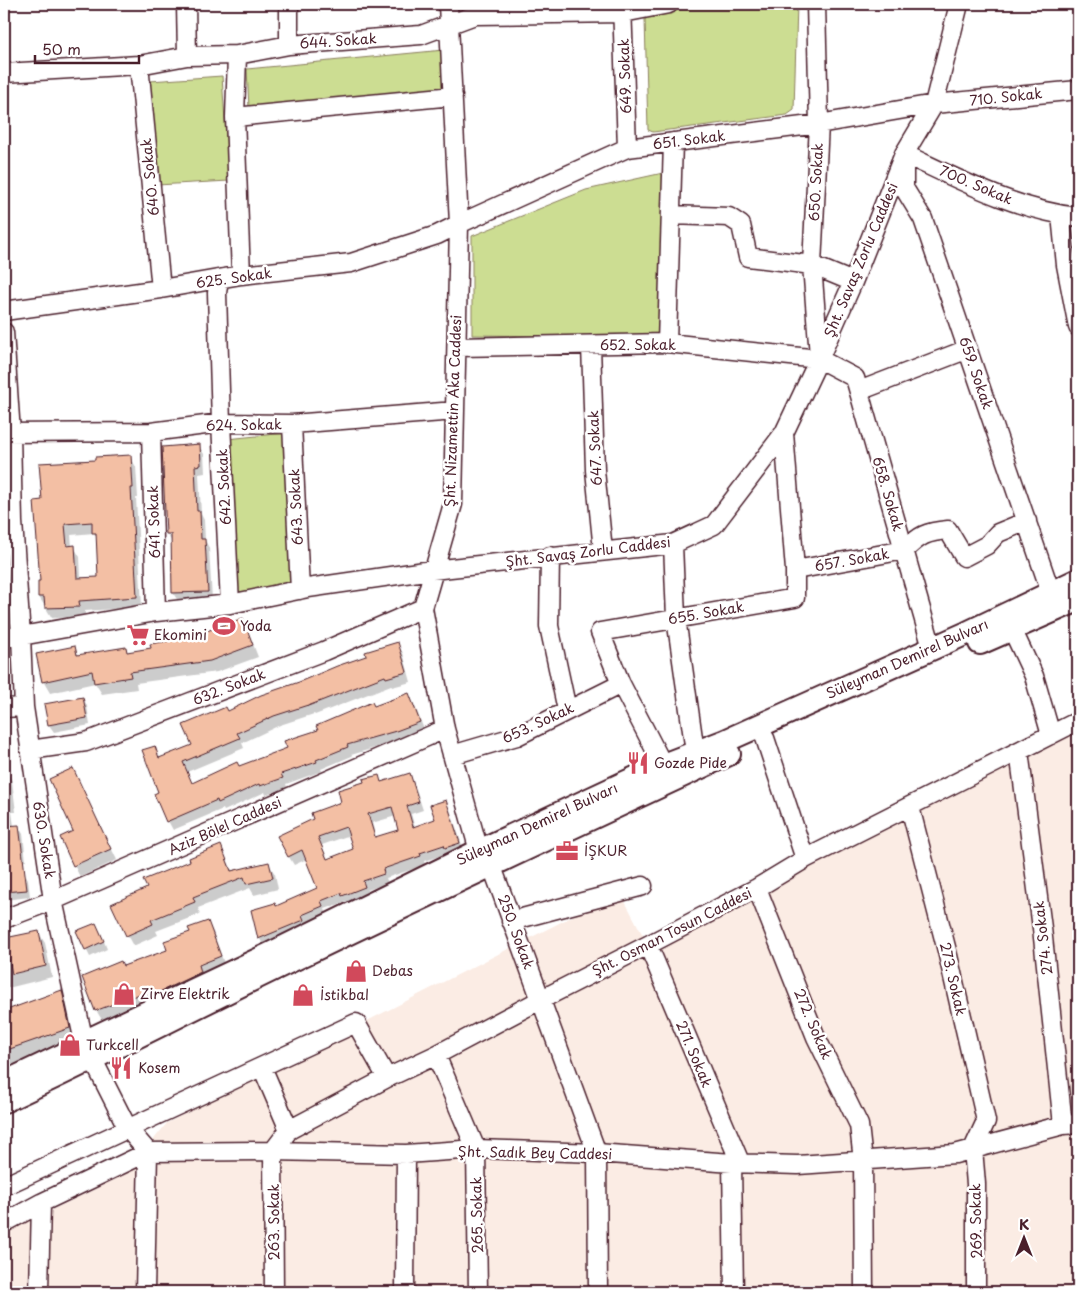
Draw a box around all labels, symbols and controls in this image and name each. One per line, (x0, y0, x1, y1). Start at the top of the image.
street label: 644. Sokak (299, 27, 377, 54)
scale bar (35, 32, 139, 64)
text: 50 m (42, 37, 81, 60)
street label: 649. Sokak (613, 38, 636, 114)
street label: 710. Sokak (969, 82, 1043, 111)
street label: 651. Sokak (652, 125, 726, 154)
street label: 640. Sokak (135, 137, 164, 217)
street label: 650. Sokak (803, 142, 828, 222)
street label: 700. Sokak (936, 160, 1016, 209)
street label: Şht. Savaş Zorlu Caddesi (818, 179, 903, 340)
street label: 625. Sokak (195, 262, 273, 293)
street label: Şht. Nizamettin Aka Caddesi (439, 315, 466, 507)
street label: 652. Sokak (600, 334, 676, 355)
street label: 659. Sokak (954, 334, 999, 412)
street label: 647. Sokak (582, 410, 607, 486)
street label: 624. Sokak (206, 413, 282, 436)
street label: 642. Sokak (211, 448, 236, 526)
street label: 658. Sokak (868, 454, 909, 534)
street label: 643. Sokak (283, 468, 308, 546)
street label: 641. Sokak (142, 485, 165, 559)
street label: Şht. Savaş Zorlu Caddesi (504, 531, 672, 572)
street label: 657. Sokak (813, 543, 891, 576)
street label: 655. Sokak (666, 595, 746, 630)
sports icon: Yoda (211, 613, 237, 639)
street label: Süleyman Demirel Bulvarı (822, 613, 991, 704)
place label: Yoda (240, 615, 272, 636)
supermarket icon: Ekomini (125, 622, 151, 648)
place label: Ekomini (154, 624, 207, 645)
street label: 632. Sokak (189, 663, 268, 710)
street label: 653. Sokak (499, 697, 577, 748)
restaurant icon: Gozde Pide (625, 750, 651, 776)
place label: Gozde Pide (654, 752, 727, 773)
street label: Süleyman Demirel Bulvarı (453, 777, 621, 870)
street label: Aziz Bölel Caddesi (165, 791, 285, 860)
street label: 630. Sokak (28, 800, 61, 880)
office icon: İŞKUR (554, 838, 580, 864)
place label: İŞKUR (584, 840, 628, 861)
street label: Şht. Osman Tosun Caddesi (588, 882, 755, 981)
street label: 250. Sokak (493, 892, 540, 972)
street label: 274. Sokak (1028, 900, 1057, 976)
street label: 273. Sokak (935, 940, 972, 1018)
shop icon: Debas (343, 958, 369, 984)
place label: Debas (372, 960, 413, 981)
shop icon: Zirve Elektrik (111, 981, 137, 1007)
shop icon: İstikbal (290, 982, 316, 1008)
place label: Zirve Elektrik (140, 983, 230, 1004)
place label: İstikbal (320, 984, 369, 1005)
street label: 272. Sokak (789, 985, 838, 1063)
street label: 271. Sokak (671, 1017, 718, 1090)
shop icon: Turkcell (57, 1032, 83, 1058)
place label: Turkcell (86, 1034, 139, 1055)
restaurant icon: Kosem (108, 1055, 134, 1081)
place label: Kosem (138, 1057, 181, 1078)
street label: Şht. Sadık Bey Caddesi (458, 1141, 612, 1164)
street label: 265. Sokak (465, 1176, 488, 1254)
street label: 269. Sokak (964, 1183, 987, 1259)
street label: 263. Sokak (263, 1184, 284, 1260)
north arrow (1000, 1214, 1050, 1264)
text: K (1019, 1214, 1029, 1235)

